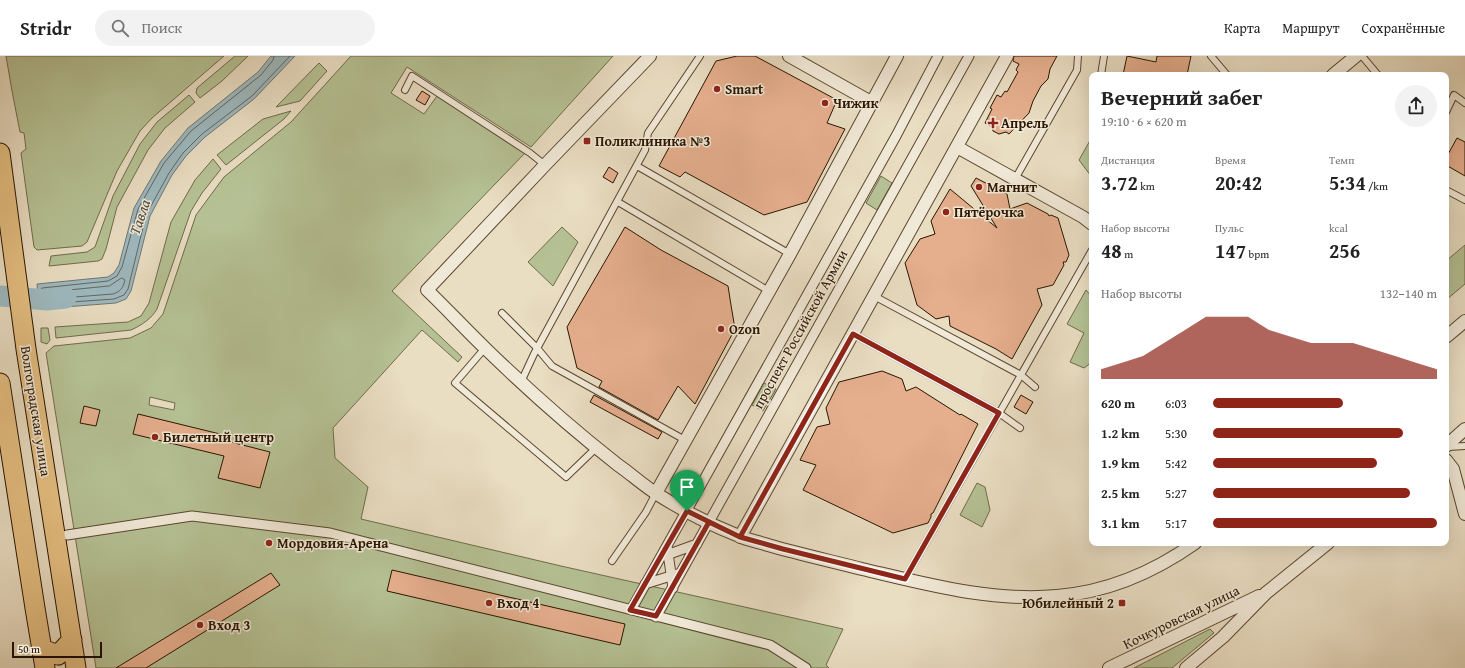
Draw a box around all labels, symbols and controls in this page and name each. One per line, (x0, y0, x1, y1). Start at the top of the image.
search box (95, 10, 375, 46)
text: Stridr (20, 14, 71, 42)
icon: search (109, 17, 131, 39)
text: Поиск (141, 17, 182, 38)
text: Карта (1224, 18, 1260, 38)
text: Маршрут (1282, 18, 1340, 38)
text: Сохранённые (1362, 18, 1445, 38)
place label: Smart (725, 79, 764, 99)
text: Вечерний забег (1101, 81, 1262, 113)
marker: Smart (712, 84, 722, 94)
button: share (1395, 85, 1437, 127)
place label: Чижик (833, 93, 880, 113)
marker: Чижик (820, 98, 830, 108)
text: 19:10 · 6 × 620 m (1101, 112, 1187, 131)
place label: Апрель (1001, 113, 1048, 133)
marker: Апрель (988, 118, 998, 128)
place label: Поликлиника №3 (595, 131, 711, 151)
marker: Поликлиника №3 (582, 136, 592, 146)
text: Дистанция (1101, 152, 1155, 168)
text: Время (1215, 152, 1246, 168)
text: Темп (1329, 152, 1354, 168)
text: 3.72 (1101, 168, 1138, 197)
text: 20:42 (1215, 168, 1262, 197)
text: 5:34 (1329, 168, 1366, 197)
place label: Магнит (987, 177, 1038, 197)
text: km (1138, 178, 1155, 194)
text: /km (1366, 178, 1388, 194)
marker: Магнит (974, 182, 984, 192)
water label: Тавла (124, 196, 155, 237)
place label: Пятёрочка (954, 202, 1025, 222)
marker: Пятёрочка (941, 207, 951, 217)
text: Набор высоты (1101, 220, 1170, 236)
text: Пульс (1215, 220, 1244, 236)
text: kcal (1329, 220, 1348, 236)
text: 48 (1101, 236, 1122, 265)
text: 147 (1215, 236, 1246, 265)
text: 256 (1329, 236, 1360, 265)
street label: проспект Российской Армии (748, 246, 852, 412)
text: m (1122, 246, 1133, 262)
text: bpm (1246, 246, 1269, 262)
text: Набор высоты (1101, 284, 1182, 303)
text: 132–140 m (1380, 284, 1437, 303)
place label: Ozon (729, 319, 761, 339)
marker: Ozon (716, 324, 726, 334)
street label: Волгоградская улица (16, 344, 56, 478)
text: 620 m (1101, 394, 1135, 413)
text: 6:03 (1165, 394, 1187, 413)
text: 1.2 km (1101, 424, 1140, 443)
text: 5:30 (1165, 424, 1187, 443)
place label: Билетный центр (163, 427, 274, 447)
marker: Билетный центр (150, 432, 160, 442)
text: 1.9 km (1101, 454, 1140, 473)
text: 5:42 (1165, 454, 1187, 473)
pin (670, 470, 704, 511)
icon: arrive (676, 476, 698, 498)
text: 2.5 km (1101, 484, 1140, 503)
text: 5:27 (1165, 484, 1187, 503)
text: 3.1 km (1101, 514, 1140, 533)
text: 5:17 (1165, 514, 1187, 533)
place label: Мордовия-Арена (277, 533, 389, 553)
marker: Мордовия-Арена (264, 538, 274, 548)
street label: Кочкуровская улица (1119, 580, 1243, 654)
place label: Вход 4 (497, 593, 539, 613)
place label: Юбилейный 2 (1022, 593, 1114, 613)
marker: Вход 4 (484, 598, 494, 608)
marker: Юбилейный 2 (1117, 598, 1127, 608)
place label: Вход 3 (208, 615, 250, 635)
marker: Вход 3 (195, 620, 205, 630)
scale bar (12, 640, 102, 659)
text: 50 m (18, 641, 40, 657)

